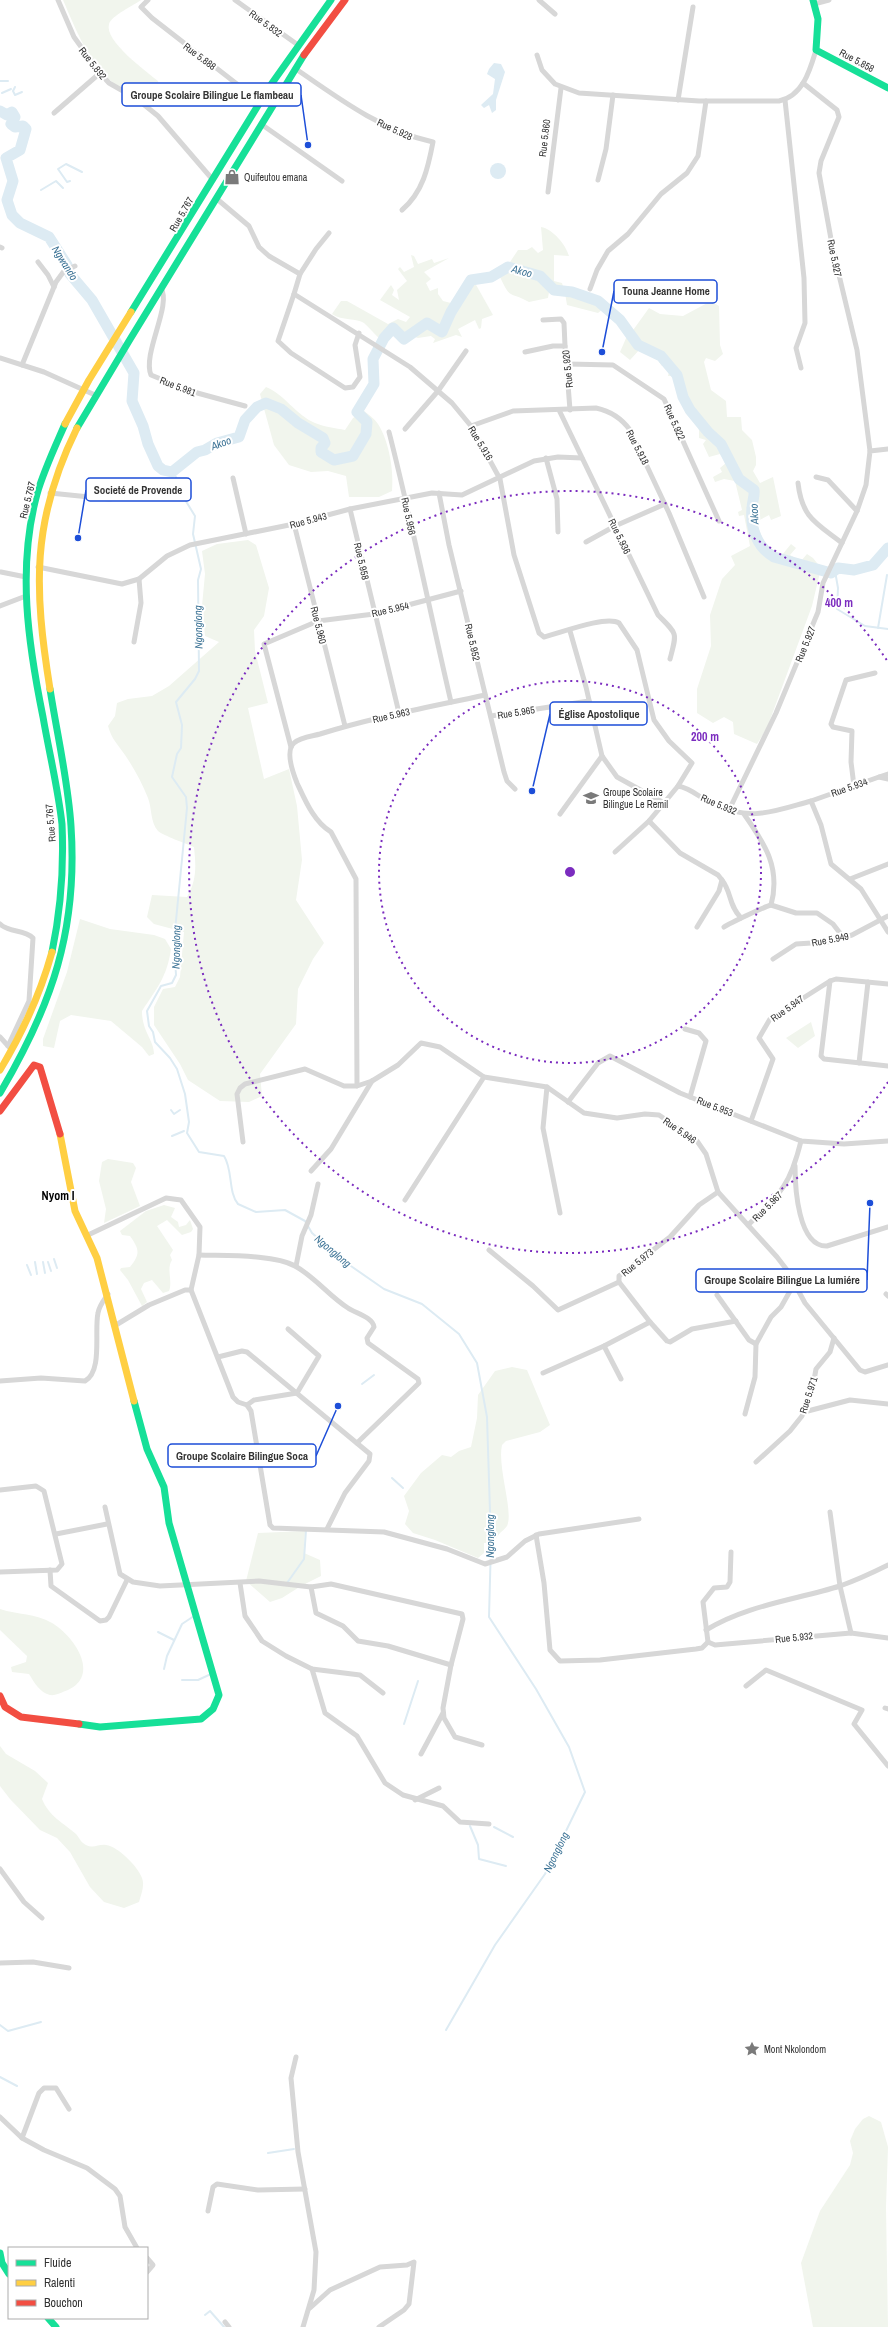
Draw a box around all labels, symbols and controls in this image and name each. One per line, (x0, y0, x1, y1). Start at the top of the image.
street label: Rue 5.832 (247, 7, 285, 40)
street label: Rue 5.888 (181, 40, 219, 73)
street label: Rue 5.892 (76, 44, 110, 83)
street label: Rue 5.858 (837, 46, 877, 75)
callout: Groupe Scolaire Bilingue Le flambeau (122, 83, 301, 106)
text: Groupe Scolaire Bilingue Le flambeau (131, 88, 293, 102)
street label: Rue 5.928 (375, 116, 415, 144)
street label: Rue 5.860 (536, 118, 553, 158)
shop icon: Quifeutou emana (223, 168, 241, 186)
place label: Quifeutou emana (244, 171, 308, 184)
street label: Rue 5.767 (166, 194, 197, 234)
street label: Rue 5.927 (824, 238, 845, 278)
water label: Ngwando (49, 243, 81, 283)
water label: Akoo (509, 261, 534, 281)
callout: Touna Jeanne Home (614, 280, 717, 303)
text: Touna Jeanne Home (622, 284, 710, 298)
street label: Rue 5.920 (559, 349, 576, 388)
street label: Rue 5.981 (158, 374, 198, 399)
street label: Rue 5.922 (661, 402, 688, 443)
street label: Rue 5.916 (465, 424, 496, 463)
street label: Rue 5.918 (623, 427, 652, 467)
water label: Akoo (208, 433, 233, 453)
callout: Societé de Provende (86, 478, 191, 501)
street label: Rue 5.767 (17, 480, 38, 520)
text: Societé de Provende (94, 483, 182, 497)
street label: Rue 5.956 (398, 496, 419, 536)
water label: Akoo (746, 503, 762, 526)
street label: Rue 5.943 (288, 509, 329, 532)
street label: Rue 5.936 (605, 516, 634, 556)
street label: Rue 5.958 (351, 541, 372, 581)
text: 400 m (825, 595, 853, 611)
street label: Rue 5.954 (370, 599, 410, 620)
water label: Ngonglong (191, 605, 205, 649)
street label: Rue 5.960 (308, 605, 330, 645)
street label: Rue 5.952 (462, 622, 483, 662)
street label: Rue 5.927 (792, 624, 819, 664)
callout: Église Apostolique (550, 702, 647, 725)
street label: Rue 5.965 (496, 703, 536, 722)
street label: Rue 5.963 (371, 705, 411, 726)
text: Église Apostolique (559, 707, 639, 721)
text: 200 m (691, 729, 719, 745)
street label: Rue 5.934 (829, 775, 870, 800)
place label: Groupe Scolaire Bilingue Le Remil (603, 786, 668, 811)
school or university icon: Groupe Scolaire Bilingue Le Remil (582, 789, 600, 807)
street label: Rue 5.932 (699, 791, 739, 818)
street label: Rue 5.767 (42, 803, 59, 842)
centre of rings (563, 865, 577, 879)
water label: Ngonglong (169, 925, 183, 969)
street label: Rue 5.949 (810, 929, 850, 949)
street label: Rue 5.947 (768, 992, 807, 1025)
street label: Rue 5.953 (695, 1094, 735, 1119)
street label: Rue 5.946 (660, 1114, 699, 1147)
district label: Nyom I (42, 1188, 75, 1204)
street label: Rue 5.967 (749, 1188, 786, 1224)
water label: Ngonglong (312, 1232, 354, 1270)
street label: Rue 5.973 (619, 1245, 656, 1279)
callout: Groupe Scolaire Bilingue La lumiére (696, 1269, 867, 1292)
text: Groupe Scolaire Bilingue La lumiére (704, 1273, 860, 1287)
street label: Rue 5.971 (796, 1375, 821, 1415)
callout: Groupe Scolaire Bilingue Soca (168, 1444, 316, 1467)
text: Groupe Scolaire Bilingue Soca (176, 1449, 308, 1463)
water label: Ngonglong (483, 1514, 497, 1558)
street label: Rue 5.932 (775, 1629, 814, 1646)
water label: Ngonglong (540, 1829, 572, 1875)
place icon: Mont Nkolondom (743, 2040, 761, 2058)
place label: Mont Nkolondom (764, 2043, 826, 2056)
legend (8, 2247, 148, 2319)
text: Fluide (44, 2255, 71, 2271)
text: Ralenti (44, 2275, 75, 2291)
text: Bouchon (44, 2295, 83, 2311)

